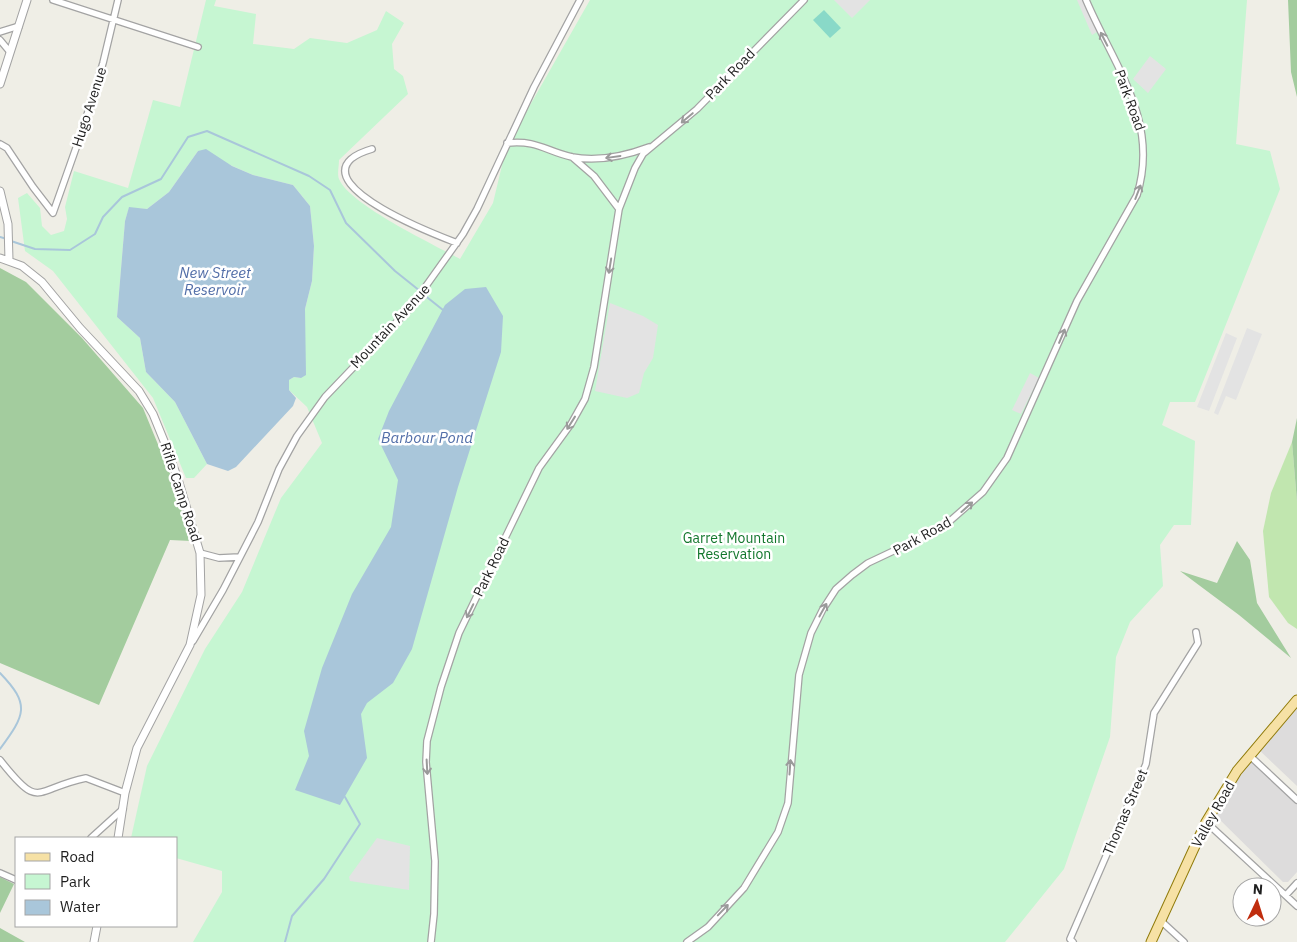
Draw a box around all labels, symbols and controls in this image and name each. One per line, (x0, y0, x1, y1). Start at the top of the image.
one-way arrow (1099, 31, 1109, 46)
street label: Park Road (701, 45, 759, 103)
street label: Hugo Avenue (68, 64, 110, 149)
street label: Park Road (1111, 67, 1149, 133)
one-way arrow (681, 112, 694, 123)
one-way arrow (606, 152, 622, 162)
one-way arrow (1134, 185, 1143, 200)
one-way arrow (604, 258, 614, 274)
water label: New Street Reservoir (179, 263, 252, 299)
street label: Mountain Avenue (346, 280, 434, 372)
one-way arrow (1058, 329, 1068, 344)
one-way arrow (566, 415, 576, 429)
water label: Barbour Pond (381, 428, 473, 447)
street label: Rifle Camp Road (156, 440, 206, 544)
one-way arrow (960, 501, 973, 513)
street label: Park Road (890, 513, 954, 559)
park label: Garret Mountain Reservation (683, 529, 785, 563)
street label: Park Road (469, 534, 513, 600)
one-way arrow (464, 603, 474, 618)
one-way arrow (819, 603, 829, 617)
one-way arrow (422, 758, 431, 774)
one-way arrow (786, 759, 795, 775)
street label: Thomas Street (1099, 766, 1151, 858)
street label: Valley Road (1187, 778, 1239, 850)
legend (15, 837, 178, 927)
text: Road (60, 847, 95, 866)
text: Park (60, 872, 90, 891)
north arrow (1232, 877, 1282, 927)
text: N (1252, 880, 1264, 898)
text: Water (60, 897, 101, 916)
one-way arrow (717, 904, 729, 916)

